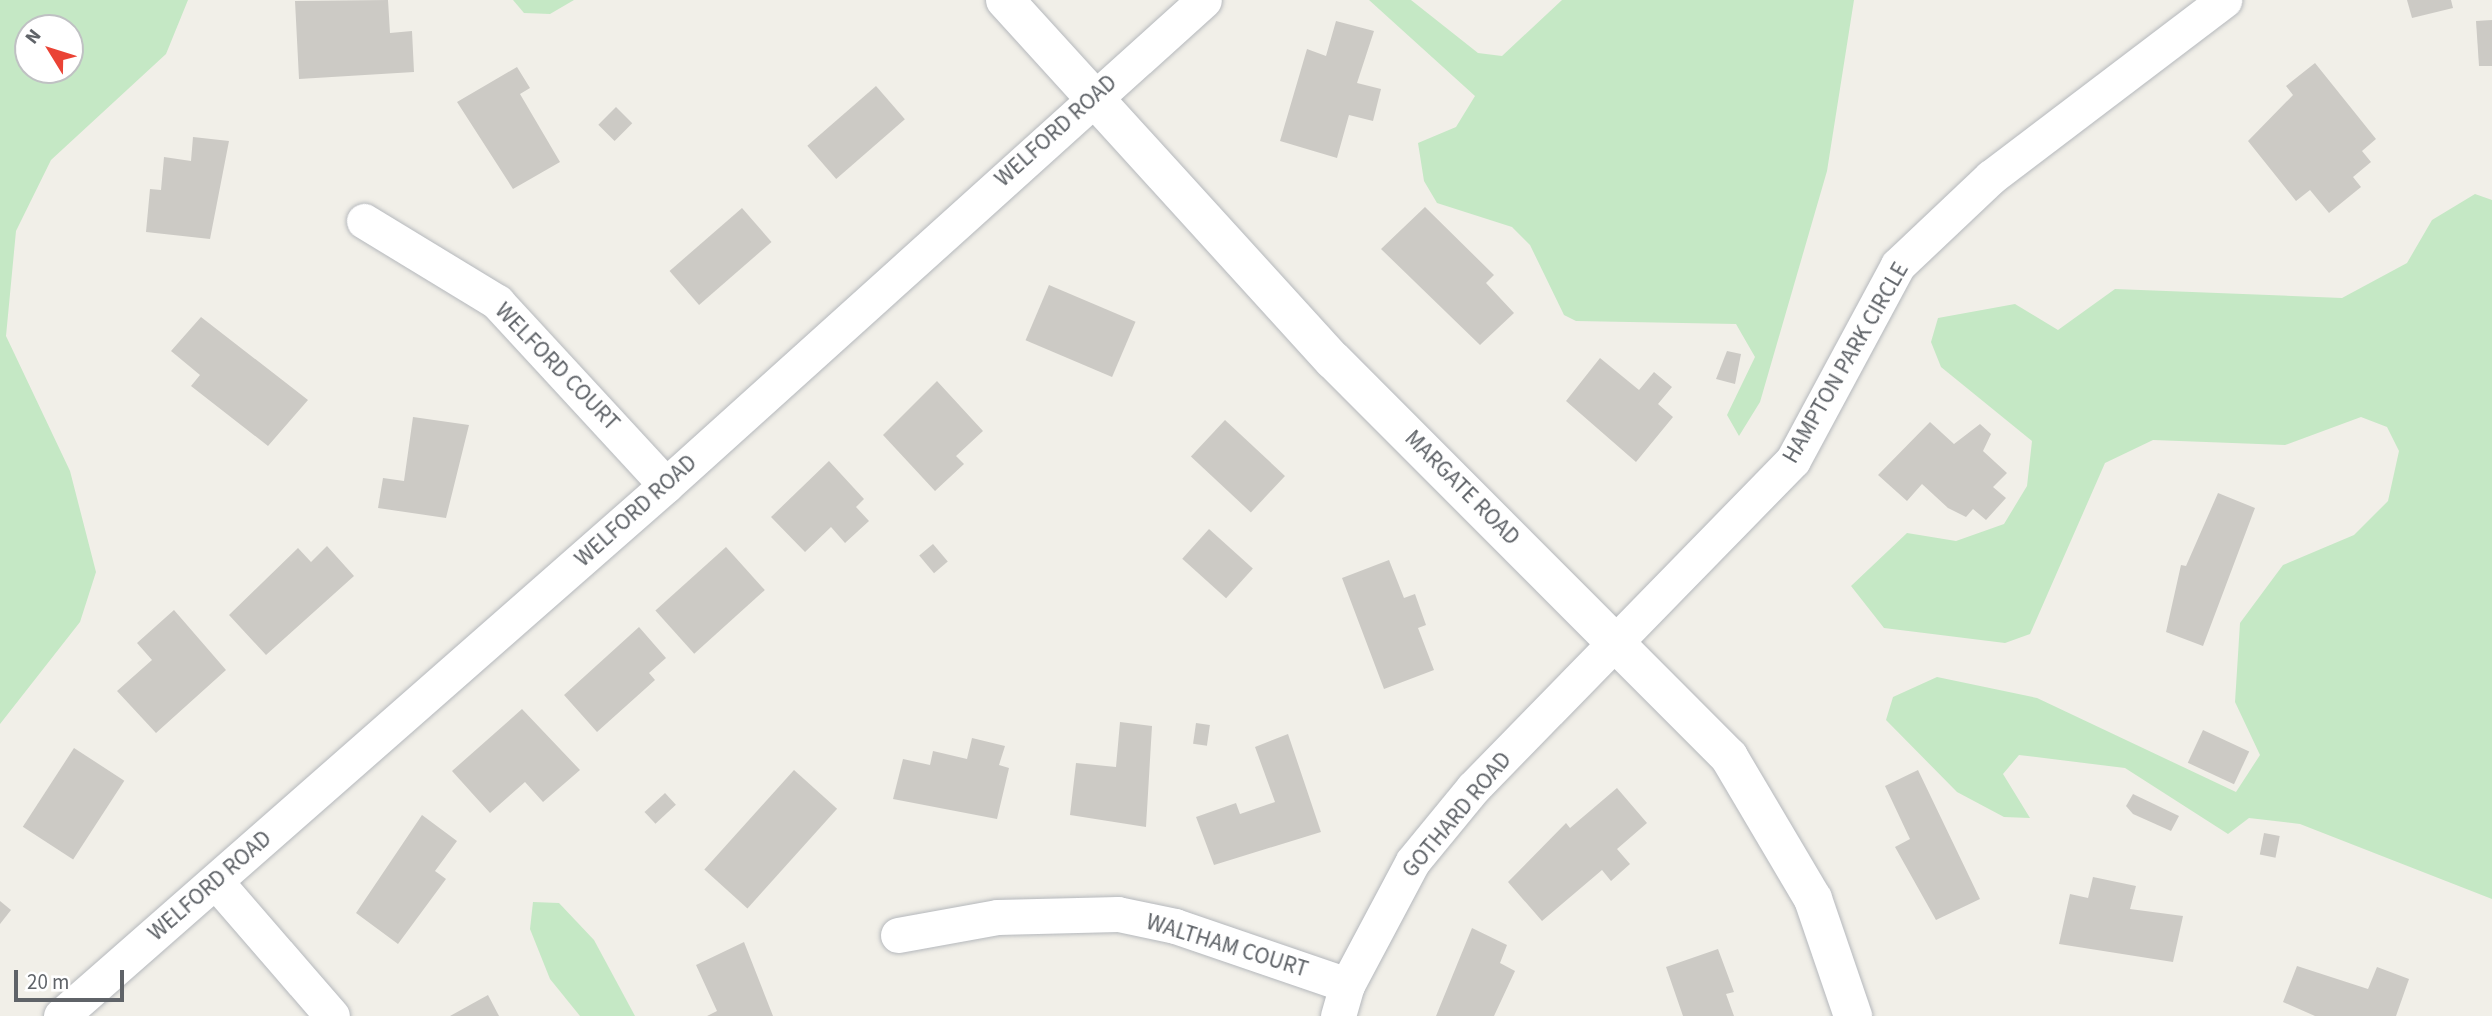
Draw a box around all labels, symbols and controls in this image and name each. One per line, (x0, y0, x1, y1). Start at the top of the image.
north arrow (14, 14, 84, 84)
text: N (19, 24, 48, 50)
street label: WELFORD ROAD (989, 69, 1123, 193)
street label: HAMPTON PARK CIRCLE (1777, 258, 1915, 468)
street label: WELFORD COURT (489, 297, 625, 437)
street label: MARGATE ROAD (1399, 425, 1525, 551)
street label: WELFORD ROAD (569, 449, 703, 573)
street label: GOTHARD ROAD (1397, 747, 1517, 883)
street label: WELFORD ROAD (143, 825, 277, 947)
street label: WALTHAM COURT (1143, 908, 1311, 984)
scale bar (18, 956, 128, 1000)
text: 20 m (27, 967, 69, 997)

